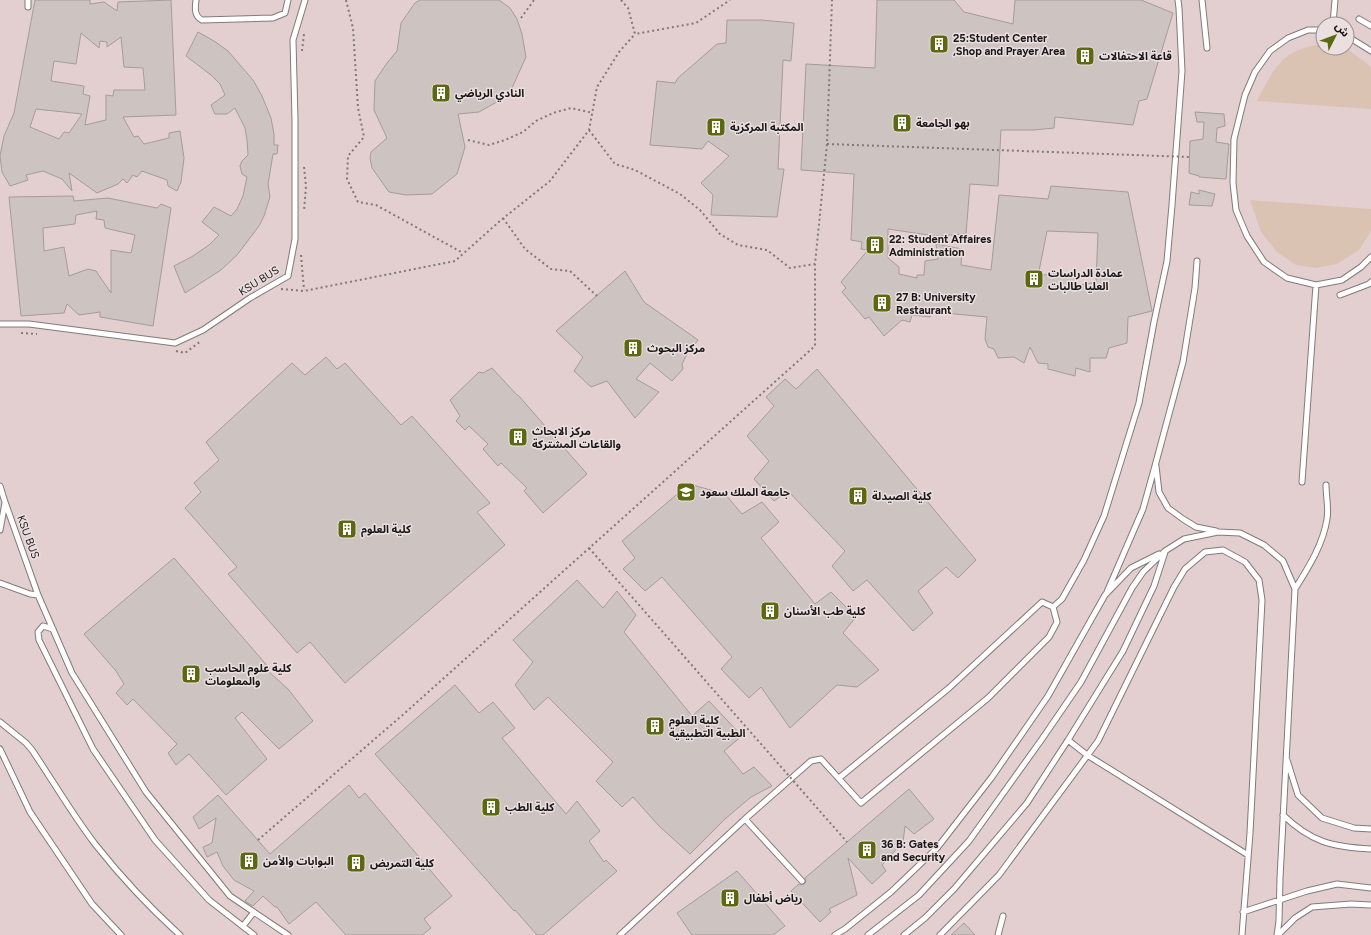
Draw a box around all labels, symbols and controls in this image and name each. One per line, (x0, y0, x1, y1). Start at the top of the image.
north arrow (1315, 16, 1355, 56)
text: ش (1332, 20, 1352, 40)
place label: 25:Student Center ,Shop and Prayer Area (953, 32, 1065, 58)
building icon: 25:Student Center ,Shop and Prayer Area (928, 33, 950, 55)
building icon: قاعة الاحتفالات (1074, 45, 1096, 67)
place label: قاعة الاحتفالات (1099, 50, 1172, 63)
building icon: النادي الرياضي (430, 82, 452, 104)
place label: النادي الرياضي (455, 87, 524, 102)
building icon: بهو الجامعة (891, 112, 913, 134)
building icon: المكتبة المركزية (705, 116, 727, 138)
place label: بهو الجامعة (916, 117, 970, 130)
place label: المكتبة المركزية (730, 121, 804, 134)
place label: 22: Student Affaires Administration (889, 233, 991, 259)
building icon: 22: Student Affaires Administration (864, 234, 886, 256)
street label: KSU BUS (236, 263, 282, 298)
place label: عمادة الدراسات العليا طالبات (1048, 267, 1123, 293)
building icon: عمادة الدراسات العليا طالبات (1023, 268, 1045, 290)
place label: 27 B: University Restaurant (896, 291, 976, 317)
building icon: 27 B: University Restaurant (871, 292, 893, 314)
building icon: مركز البحوث (622, 337, 644, 359)
place label: مركز البحوث (647, 342, 705, 355)
place label: مركز الابحاث والقاعات المشتركة (532, 425, 621, 451)
building icon: مركز الابحاث والقاعات المشتركة (507, 426, 529, 448)
school or university icon: جامعة الملك سعود (675, 481, 697, 503)
building icon: كلية الصيدلة (847, 485, 869, 507)
place label: جامعة الملك سعود (700, 486, 790, 499)
place label: كلية الصيدلة (872, 490, 932, 503)
street label: KSU BUS (14, 514, 42, 561)
building icon: كلية العلوم (336, 518, 358, 540)
place label: كلية العلوم (361, 523, 412, 538)
building icon: كلية طب الأسنان (759, 600, 781, 622)
place label: كلية طب الأسنان (784, 605, 867, 618)
place label: كلية علوم الحاسب والمعلومات (205, 662, 292, 688)
building icon: كلية علوم الحاسب والمعلومات (180, 663, 202, 685)
place label: كلية العلوم الطبية التطبيقية (669, 714, 745, 740)
building icon: كلية العلوم الطبية التطبيقية (644, 715, 666, 737)
building icon: كلية الطب (480, 796, 502, 818)
place label: كلية الطب (505, 801, 555, 814)
place label: 36 B: Gates and Security (881, 838, 946, 864)
building icon: 36 B: Gates and Security (856, 839, 878, 861)
building icon: البوابات والأمن (238, 850, 260, 872)
building icon: كلية التمريض (345, 852, 367, 874)
place label: البوابات والأمن (263, 855, 334, 868)
place label: كلية التمريض (370, 857, 435, 870)
building icon: رياض أطفال (719, 887, 741, 909)
place label: رياض أطفال (744, 891, 802, 905)

